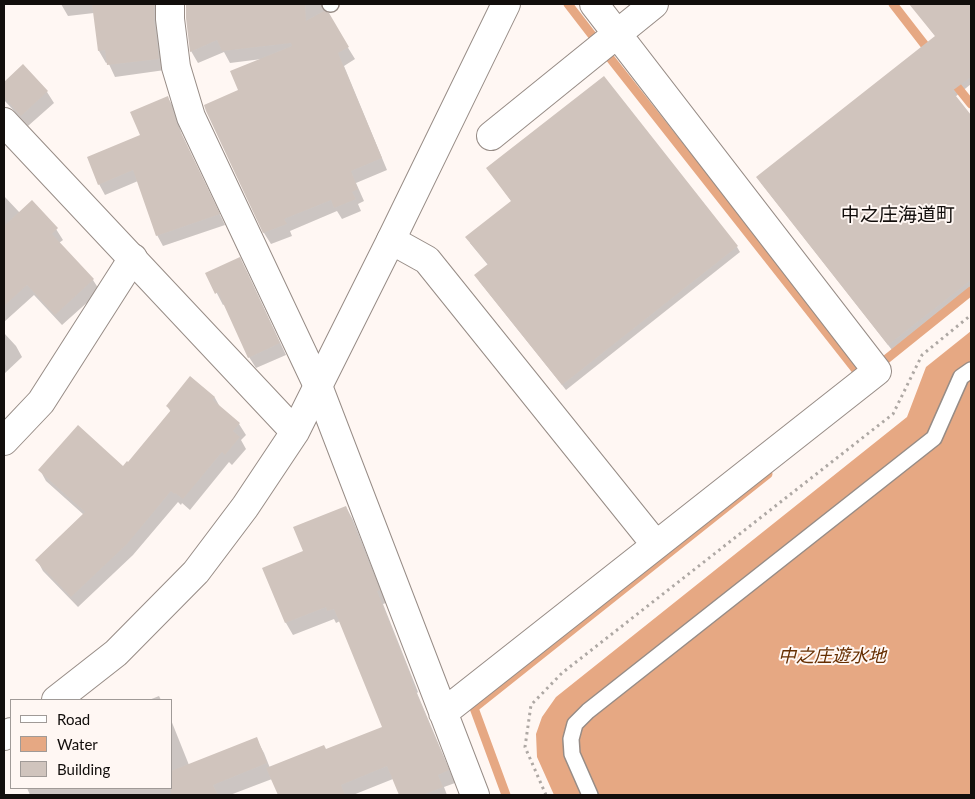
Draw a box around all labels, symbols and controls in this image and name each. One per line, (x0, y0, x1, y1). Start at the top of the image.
district label: 中之庄海道町 (841, 204, 955, 226)
water label: 中之庄遊水地 (778, 645, 886, 667)
legend (10, 699, 172, 789)
text: Road (57, 710, 90, 728)
text: Water (57, 735, 98, 753)
text: Building (57, 760, 110, 778)

